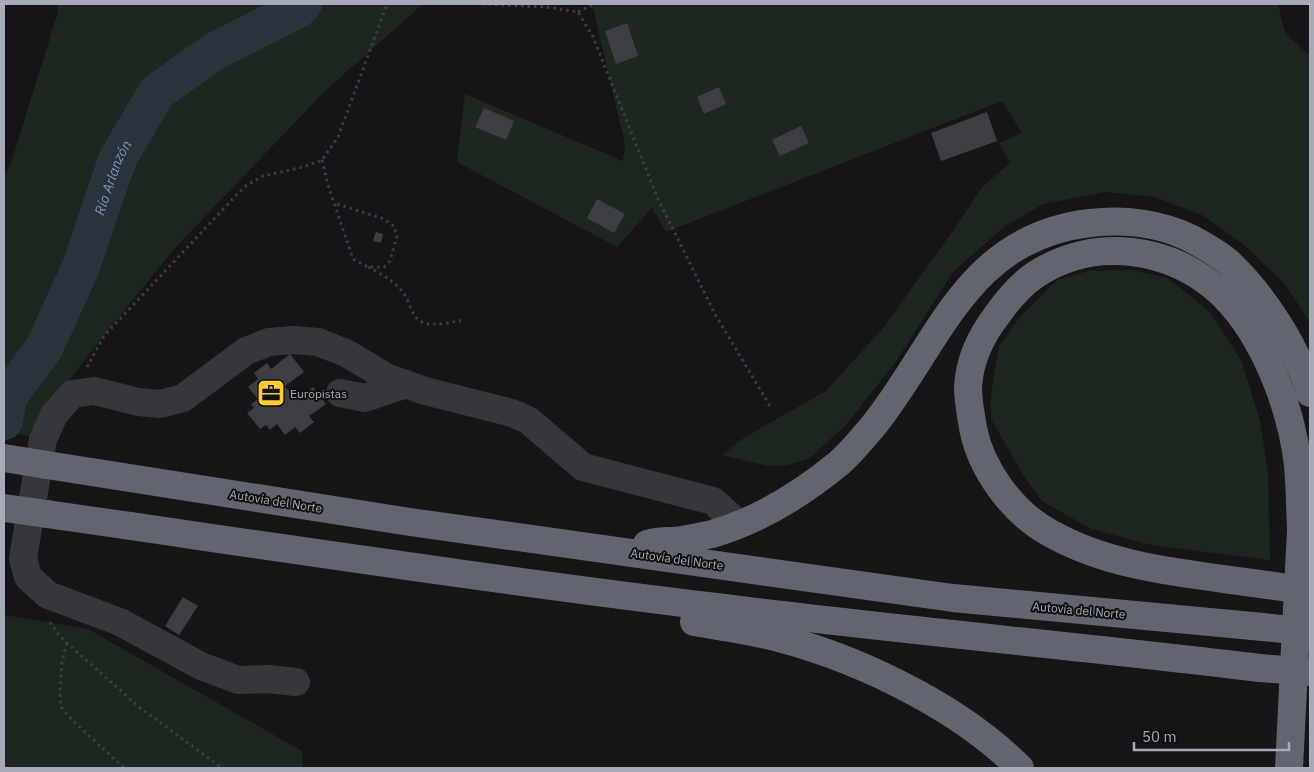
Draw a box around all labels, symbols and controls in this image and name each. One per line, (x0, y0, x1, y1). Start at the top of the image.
water label: Río Arlanzón (90, 137, 136, 217)
office icon: Europistas (256, 378, 286, 408)
place label: Europistas (290, 386, 347, 401)
street label: Autovía del Norte (229, 486, 324, 516)
street label: Autovía del Norte (630, 545, 725, 573)
street label: Autovía del Norte (1032, 598, 1127, 622)
scale bar (1134, 720, 1289, 752)
text: 50 m (1142, 727, 1177, 746)

